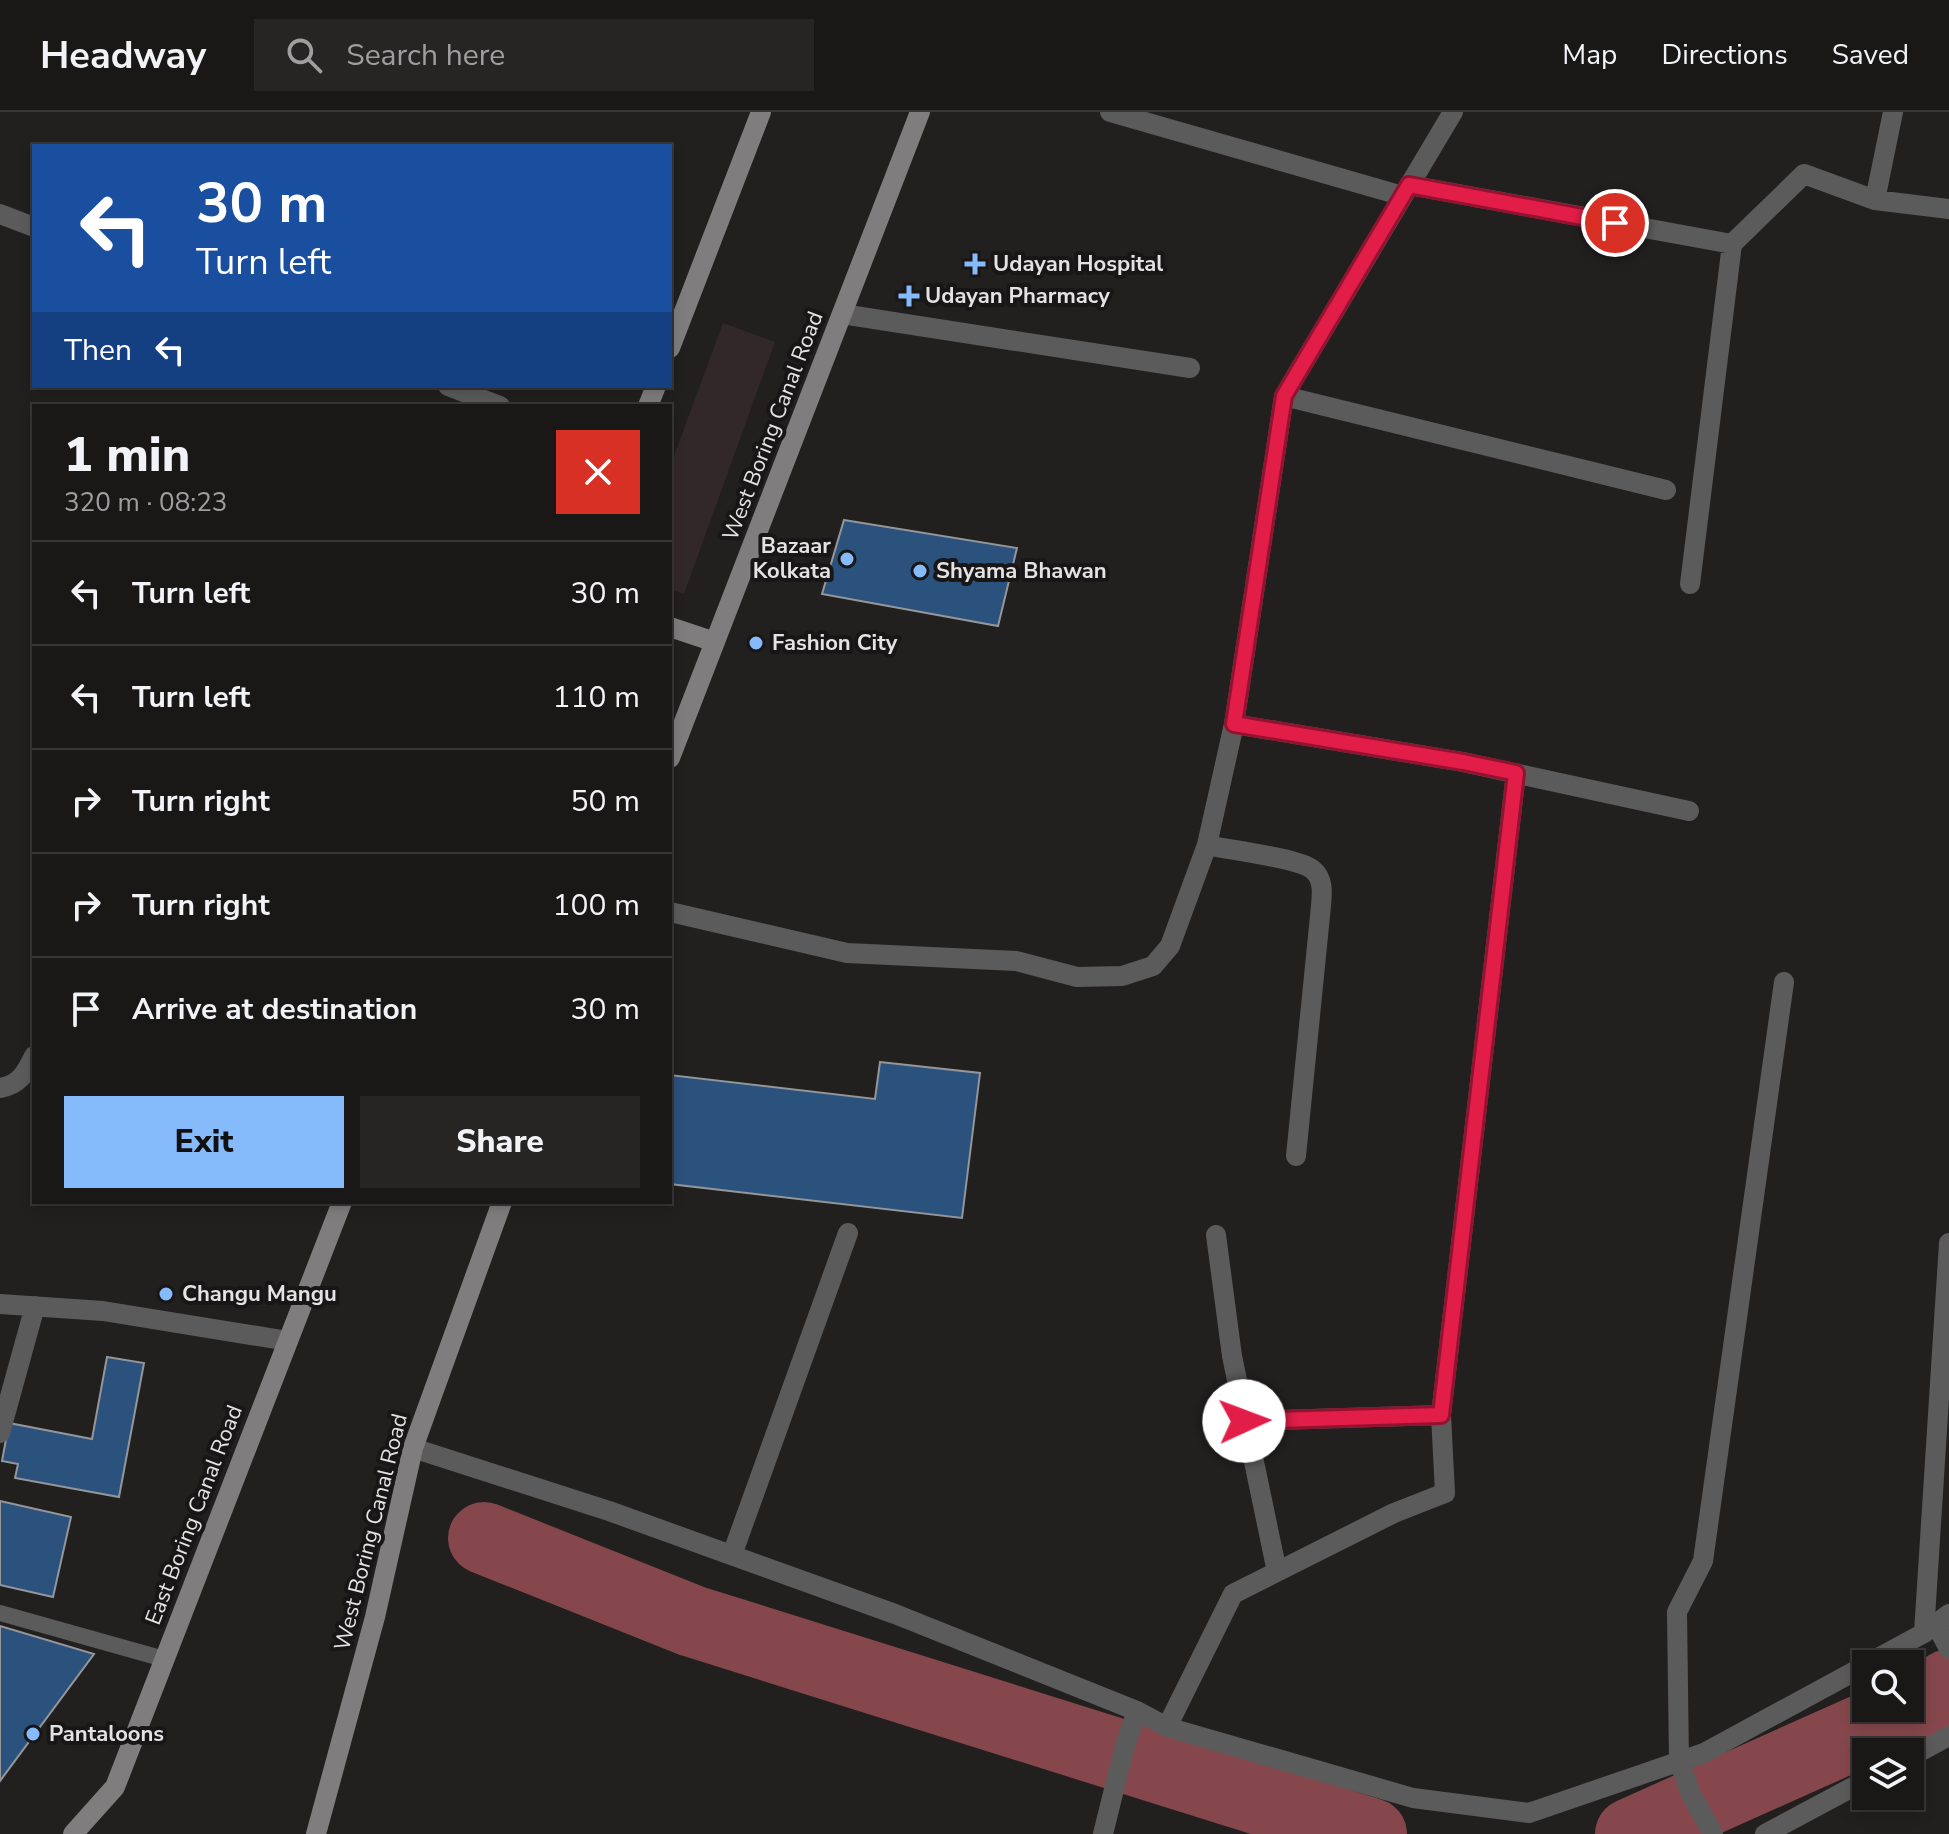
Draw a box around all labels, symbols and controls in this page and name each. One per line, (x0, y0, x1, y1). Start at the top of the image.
search box (254, 19, 814, 91)
text: Headway (40, 30, 206, 81)
icon: search (282, 33, 326, 77)
text: Search here (346, 35, 505, 76)
text: Map (1562, 36, 1617, 74)
text: Directions (1661, 36, 1788, 74)
text: Saved (1832, 36, 1909, 74)
text: 30 m (196, 165, 327, 242)
icon: left (64, 176, 168, 280)
pin (1581, 189, 1649, 257)
icon: arrive (1593, 201, 1637, 245)
text: Turn left (196, 238, 331, 287)
place label: Udayan Hospital (993, 249, 1163, 279)
marker: Udayan Hospital (964, 253, 986, 275)
place label: Udayan Pharmacy (925, 281, 1110, 311)
marker: Udayan Pharmacy (900, 287, 918, 305)
street label: West Boring Canal Road (715, 307, 831, 545)
icon: left (148, 328, 192, 372)
text: Then (64, 330, 132, 371)
text: 1 min (64, 422, 190, 488)
button: close (556, 430, 640, 514)
text: 320 m · 08:23 (64, 485, 227, 520)
place label: Bazaar Kolkata (753, 531, 831, 586)
marker: Bazaar Kolkata (838, 550, 856, 568)
place label: Shyama Bhawan (936, 556, 1107, 586)
marker: Shyama Bhawan (911, 562, 929, 580)
icon: left (64, 571, 108, 615)
text: Turn left (132, 573, 250, 614)
text: 30 m (571, 573, 640, 614)
place label: Fashion City (772, 628, 898, 658)
marker: Fashion City (747, 634, 765, 652)
icon: left (64, 675, 108, 719)
text: Turn left (132, 677, 250, 718)
text: 110 m (553, 677, 640, 718)
icon: right (64, 779, 108, 823)
text: Turn right (132, 781, 270, 822)
text: 50 m (571, 781, 640, 822)
icon: right (64, 883, 108, 927)
text: Turn right (132, 885, 270, 926)
text: 100 m (553, 885, 640, 926)
icon: arrive (64, 987, 108, 1031)
text: Arrive at destination (132, 989, 417, 1030)
text: 30 m (571, 989, 640, 1030)
button: Exit (64, 1096, 344, 1188)
button: Share (360, 1096, 640, 1188)
place label: Changu Mangu (182, 1279, 337, 1309)
marker: Changu Mangu (157, 1285, 175, 1303)
position arrow (1202, 1379, 1286, 1463)
street label: East Boring Canal Road (138, 1401, 250, 1629)
street label: West Boring Canal Road (327, 1410, 415, 1654)
map controls (1852, 1650, 1924, 1810)
button: search (1852, 1650, 1924, 1722)
place label: Pantaloons (49, 1719, 164, 1749)
marker: Pantaloons (24, 1725, 42, 1743)
button: layers (1852, 1738, 1924, 1810)

